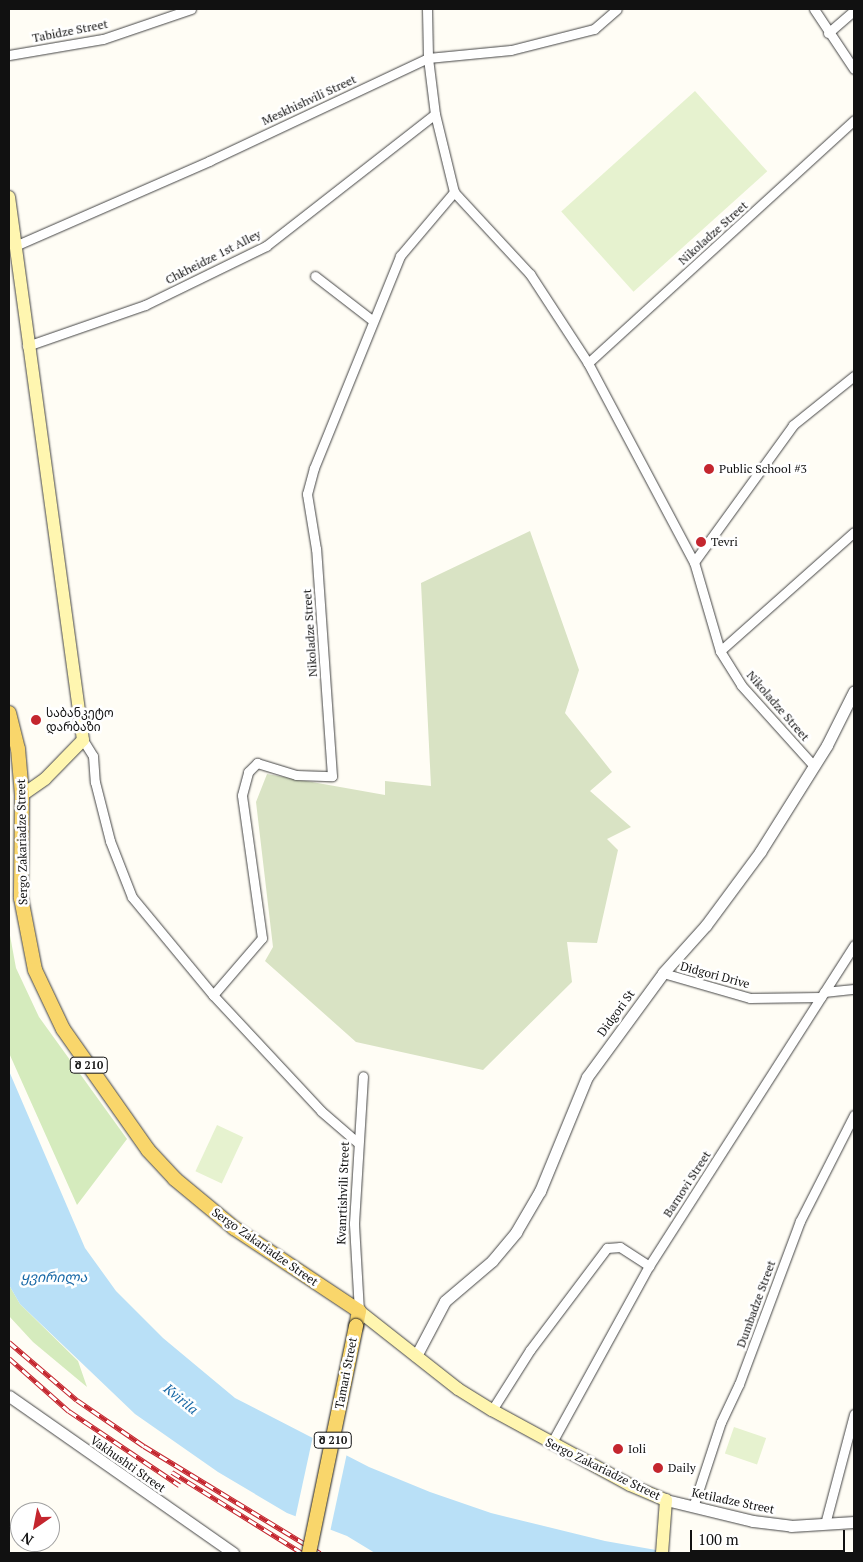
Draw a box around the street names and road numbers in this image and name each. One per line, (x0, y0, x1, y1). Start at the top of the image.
street label: Tabidze Street (31, 17, 109, 45)
street label: Meskhishvili Street (259, 72, 359, 128)
street label: Nikoladze Street (675, 198, 751, 268)
street label: Chkheidze 1st Alley (163, 227, 263, 287)
street label: Nikoladze Street (300, 589, 320, 677)
street label: Nikoladze Street (744, 668, 812, 744)
street label: Sergo Zakariadze Street (14, 779, 30, 905)
street label: Didgori Drive (679, 959, 751, 991)
street label: Didgori St (594, 987, 638, 1039)
road number: შ 210 (69, 1056, 109, 1074)
street label: Kvanrtishvili Street (334, 1141, 352, 1245)
street label: Barnovi Street (660, 1148, 714, 1220)
street label: Sergo Zakariadze Street (209, 1205, 321, 1289)
street label: Dumbadze Street (734, 1258, 778, 1350)
street label: Tamari Street (332, 1336, 360, 1410)
road number: შ 210 (313, 1432, 353, 1448)
street label: Vakhushti Street (88, 1433, 168, 1495)
street label: Sergo Zakariadze Street (543, 1435, 663, 1503)
street label: Ketiladze Street (690, 1485, 776, 1517)

